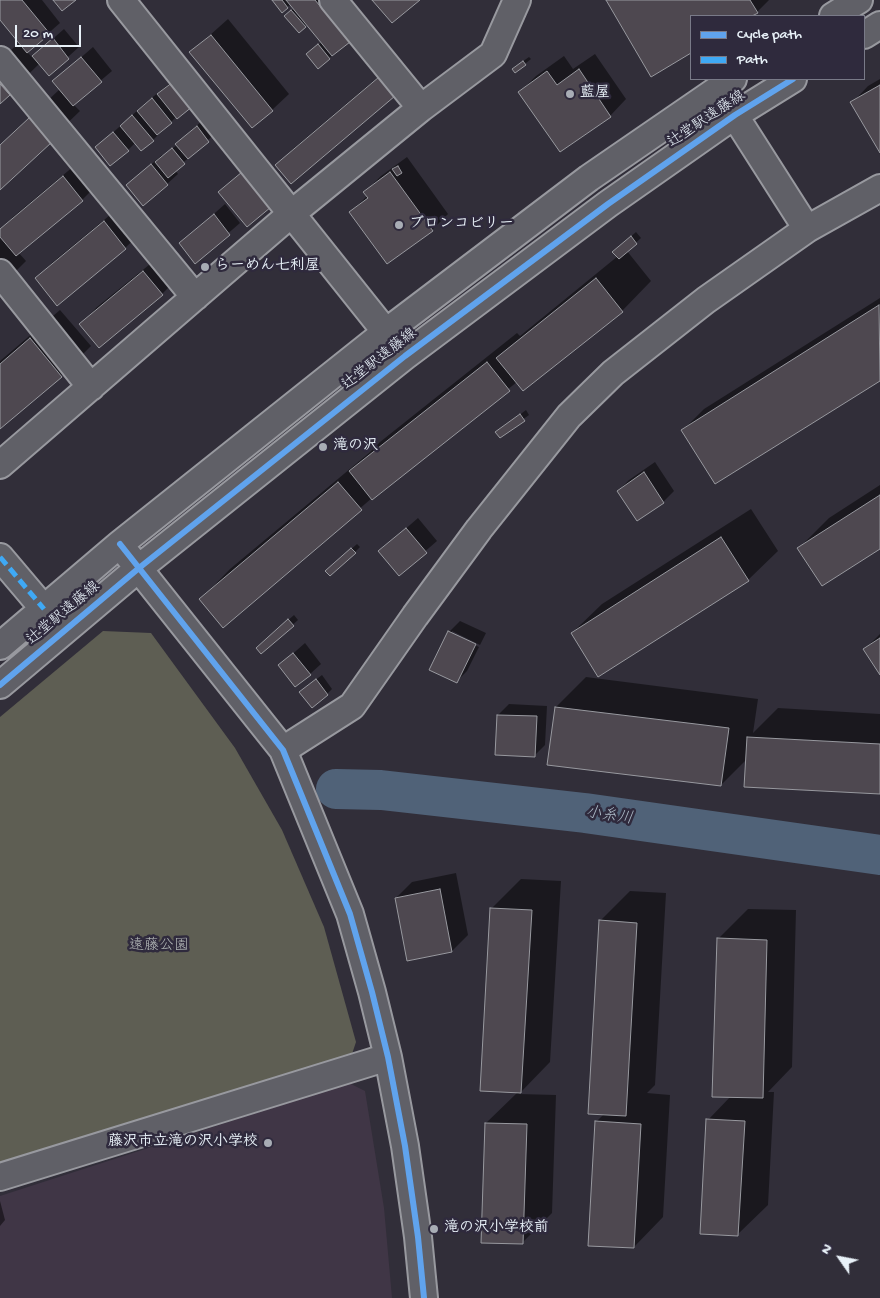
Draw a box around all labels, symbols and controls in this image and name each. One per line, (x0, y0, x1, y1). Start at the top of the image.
scale bar (18, 15, 84, 47)
legend (690, 15, 865, 80)
text: 20 m (23, 25, 53, 43)
text: Cycle path (737, 26, 802, 44)
text: Path (737, 51, 768, 69)
place label: 藍屋 (580, 85, 610, 103)
street label: 辻堂駅遠藤線 (665, 87, 749, 153)
marker: 藍屋 (564, 88, 576, 100)
place label: ブロンコビリー (409, 216, 514, 234)
marker: ブロンコビリー (393, 219, 405, 231)
place label: らーめん七利屋 (215, 258, 320, 276)
marker: らーめん七利屋 (199, 261, 211, 273)
street label: 辻堂駅遠藤線 (339, 325, 421, 395)
place label: 滝の沢 (333, 438, 378, 456)
marker: 滝の沢 (317, 441, 329, 453)
street label: 辻堂駅遠藤線 (24, 578, 104, 650)
water label: 小糸川 (584, 804, 634, 830)
park label: 遠藤公園 (129, 938, 189, 956)
place label: 藤沢市立滝の沢小学校 (108, 1134, 258, 1152)
marker: 藤沢市立滝の沢小学校 (262, 1137, 274, 1149)
place label: 滝の沢小学校前 (444, 1220, 549, 1238)
marker: 滝の沢小学校前 (428, 1223, 440, 1235)
north arrow (815, 1233, 865, 1283)
text: N (817, 1241, 837, 1258)

